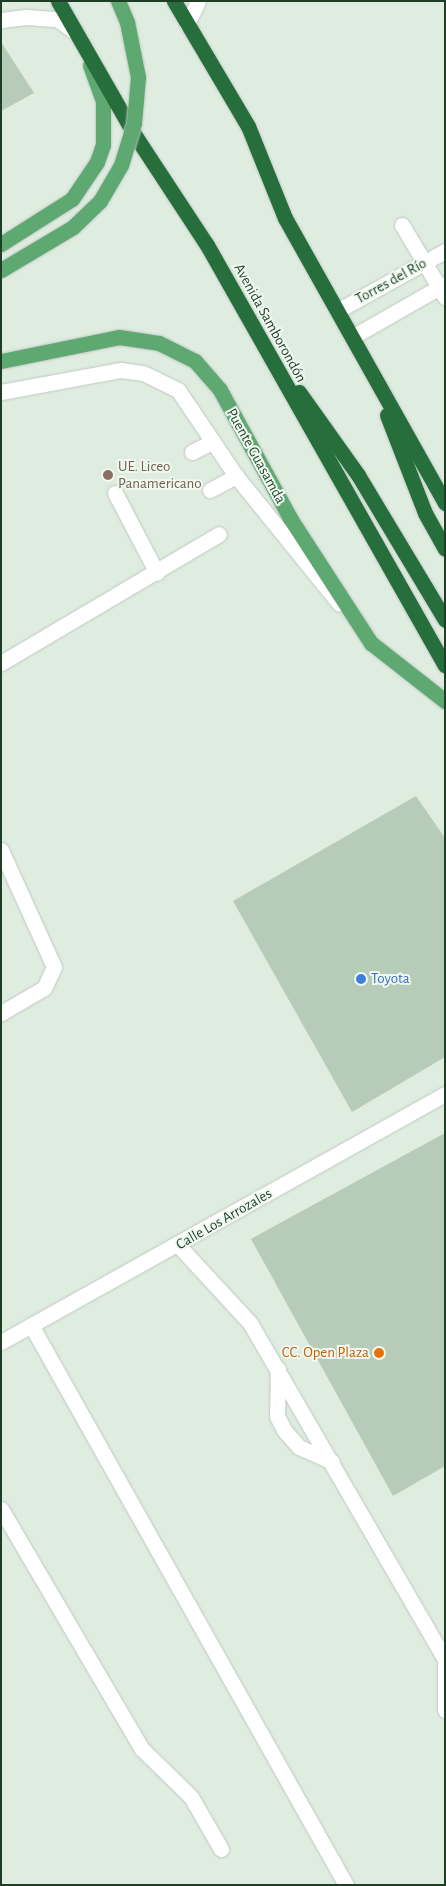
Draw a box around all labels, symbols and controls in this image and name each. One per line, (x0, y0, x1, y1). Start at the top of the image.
street label: Torres del Río (352, 254, 430, 308)
street label: Avenida Samborondón (230, 260, 310, 386)
street label: Puente Guasamda (222, 405, 290, 507)
place label: UE. Liceo Panamericano (118, 457, 202, 492)
marker: UE. Liceo Panamericano (102, 469, 114, 481)
place label: Toyota (371, 970, 410, 988)
marker: Toyota (355, 973, 367, 985)
street label: Calle Los Arrozales (173, 1184, 275, 1254)
place label: CC. Open Plaza (282, 1344, 369, 1362)
marker: CC. Open Plaza (373, 1347, 385, 1359)

